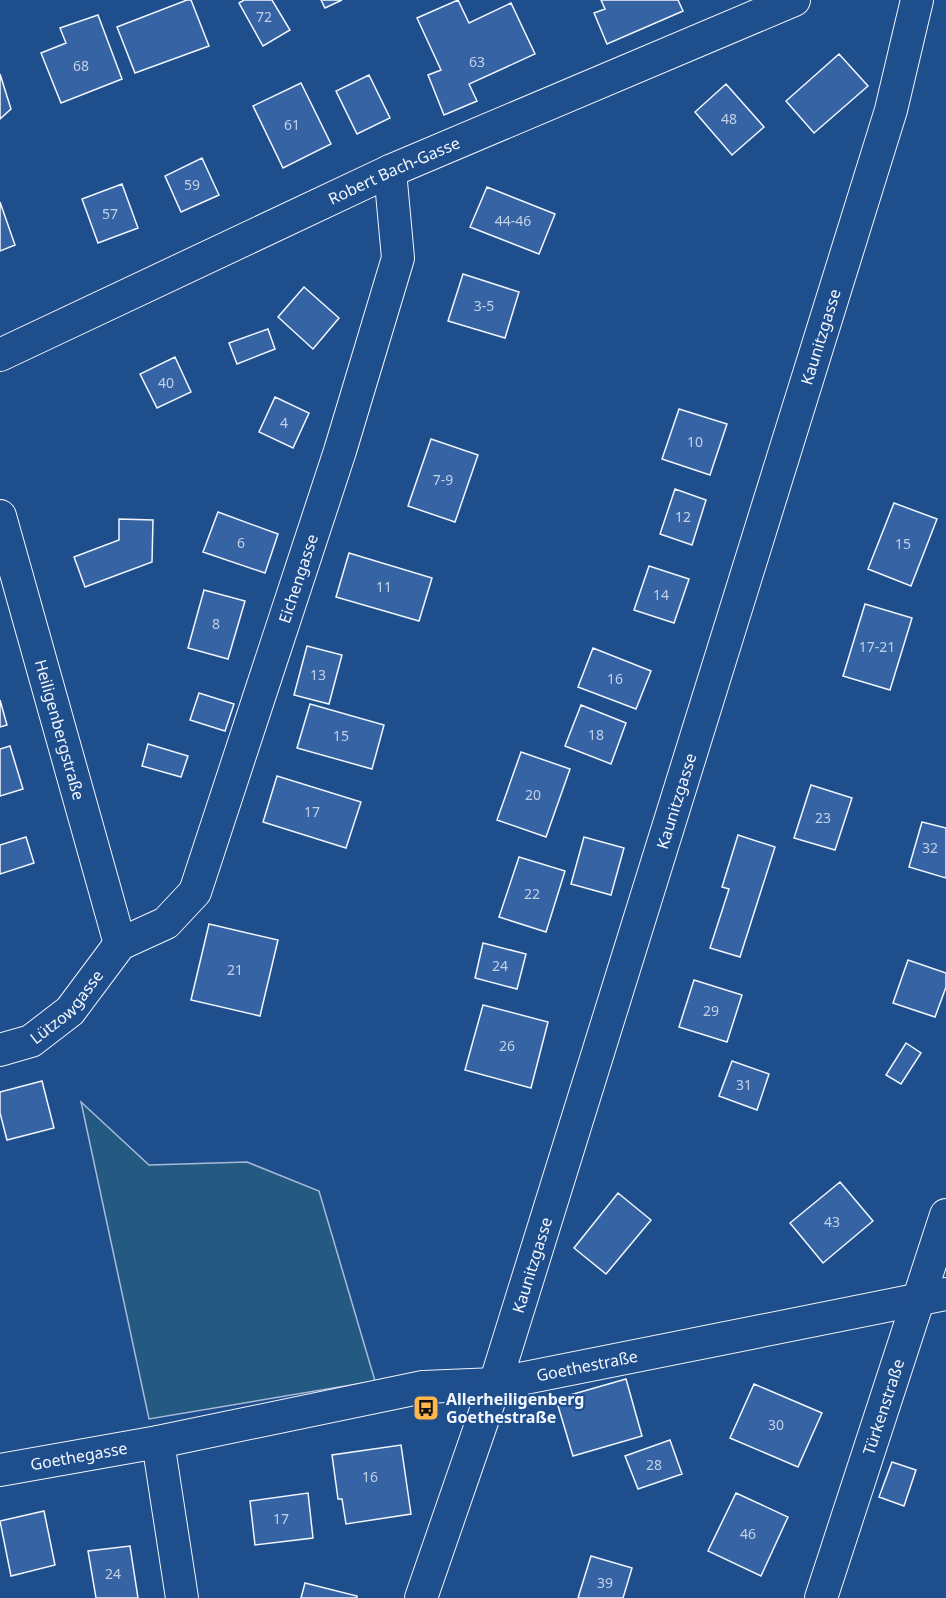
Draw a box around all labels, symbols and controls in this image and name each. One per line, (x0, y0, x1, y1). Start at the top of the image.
house number: 72 (256, 7, 272, 26)
house number: 63 (469, 52, 485, 71)
house number: 68 (73, 56, 89, 75)
house number: 48 (721, 109, 737, 128)
house number: 61 (284, 115, 300, 134)
street label: Robert Bach-Gasse (324, 132, 463, 210)
house number: 59 (184, 175, 200, 194)
house number: 57 (102, 204, 118, 223)
house number: 44-46 (495, 211, 531, 230)
street label: Kaunitzgasse (795, 286, 846, 388)
house number: 3-5 (474, 296, 494, 315)
house number: 40 (158, 373, 174, 392)
house number: 4 (280, 413, 288, 432)
house number: 10 (687, 432, 703, 451)
house number: 7-9 (433, 470, 453, 489)
house number: 12 (675, 507, 691, 526)
street label: Eichengasse (273, 531, 323, 626)
house number: 6 (237, 533, 245, 552)
house number: 15 (895, 534, 911, 553)
house number: 11 (376, 577, 392, 596)
house number: 14 (653, 585, 669, 604)
house number: 8 (212, 614, 220, 633)
house number: 17-21 (859, 637, 895, 656)
street label: Heiligenbergstraße (30, 657, 90, 803)
house number: 13 (310, 665, 326, 684)
house number: 16 (607, 669, 623, 688)
house number: 18 (588, 725, 604, 744)
house number: 15 (333, 726, 349, 745)
street label: Kaunitzgasse (651, 750, 701, 852)
house number: 20 (525, 785, 541, 804)
house number: 17 (304, 802, 320, 821)
house number: 23 (815, 808, 831, 827)
house number: 32 (922, 838, 938, 857)
house number: 22 (524, 884, 540, 903)
house number: 24 (492, 956, 508, 975)
house number: 21 (227, 960, 243, 979)
street label: Lützowgasse (25, 965, 108, 1049)
house number: 29 (703, 1001, 719, 1020)
house number: 26 (499, 1036, 515, 1055)
house number: 31 (736, 1075, 752, 1094)
house number: 43 (824, 1212, 840, 1231)
street label: Kaunitzgasse (507, 1214, 557, 1316)
street label: Goethestraße (534, 1345, 640, 1386)
street label: Türkenstraße (857, 1356, 909, 1458)
place label: Allerheiligenberg Goethestraße (446, 1388, 584, 1428)
bus stop icon: Allerheiligenberg Goethestraße (411, 1393, 441, 1423)
house number: 30 (768, 1415, 784, 1434)
street label: Goethegasse (28, 1437, 129, 1475)
house number: 28 (646, 1455, 662, 1474)
house number: 16 (362, 1467, 378, 1486)
house number: 17 (273, 1509, 289, 1528)
house number: 46 (740, 1524, 756, 1543)
house number: 24 (105, 1564, 121, 1583)
house number: 39 (597, 1573, 613, 1592)

